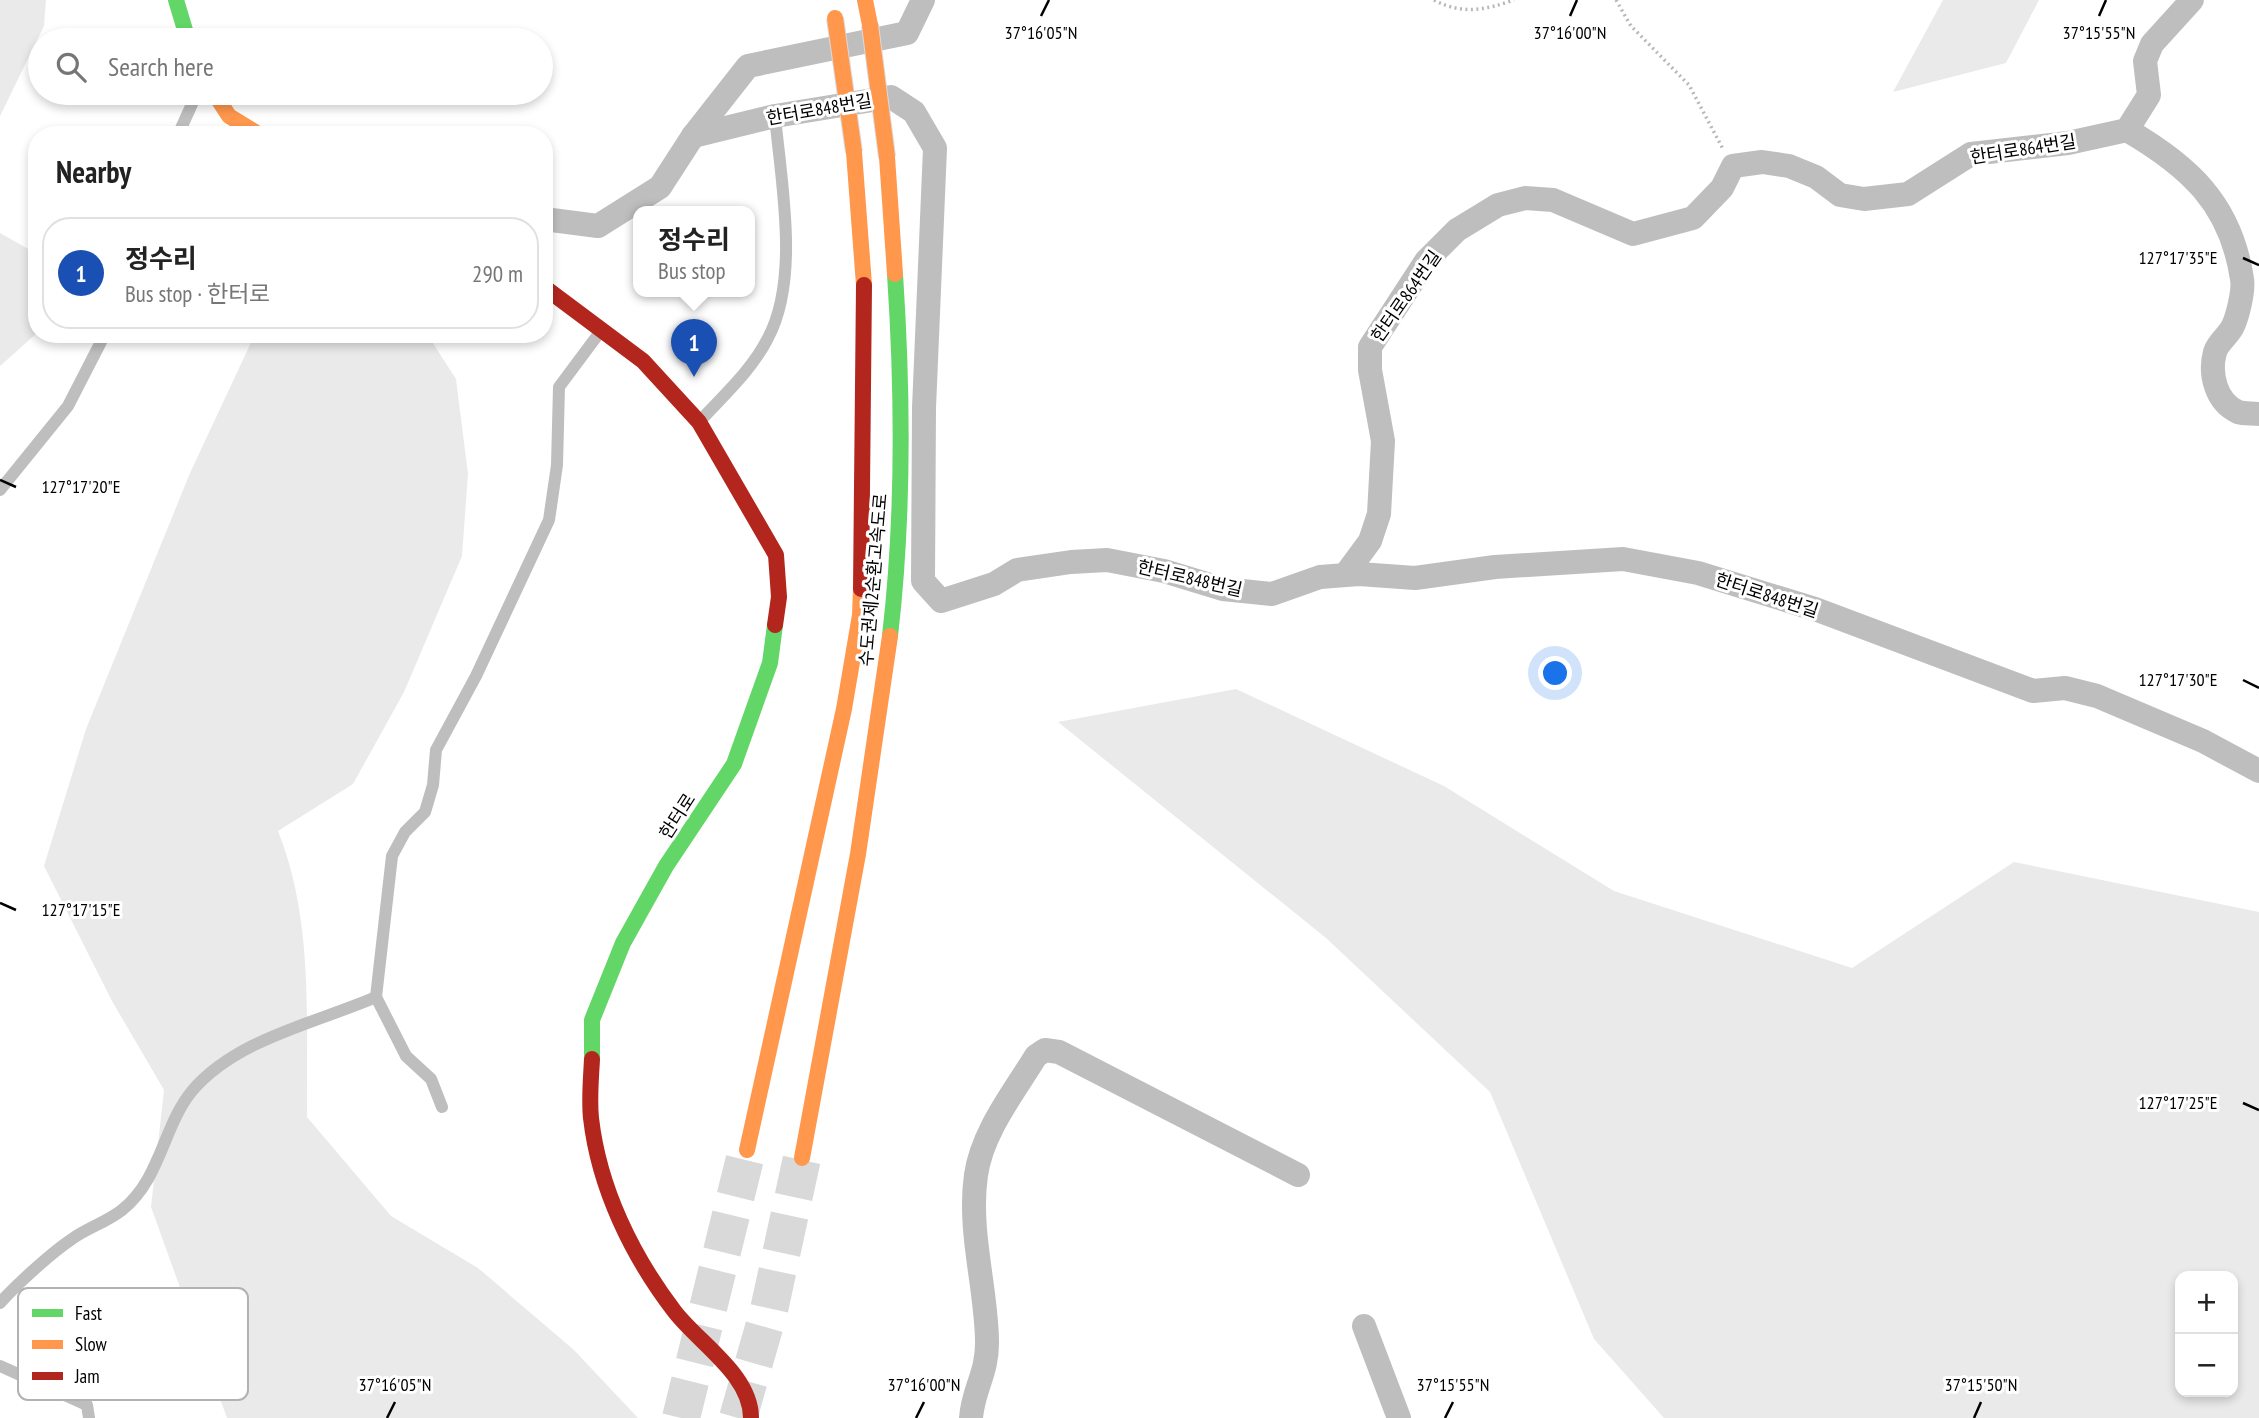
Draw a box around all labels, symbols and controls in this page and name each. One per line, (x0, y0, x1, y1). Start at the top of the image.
text: 37°16'05"N (1005, 21, 1077, 44)
text: 37°16'00"N (1534, 21, 1606, 44)
text: 37°15'55"N (2063, 21, 2135, 44)
search box (28, 28, 553, 105)
icon: search (52, 48, 90, 86)
text: Search here (108, 50, 214, 83)
street label: 한터로848번길 (764, 88, 874, 130)
street label: 한터로864번길 (1968, 129, 2078, 169)
text: Nearby (56, 152, 131, 191)
popup (633, 206, 755, 297)
text: 정수리 (658, 223, 730, 256)
text: 정수리 (125, 242, 197, 275)
street label: 한터로864번길 (1366, 246, 1446, 346)
text: 127°17'35"E (2139, 246, 2217, 269)
text: Bus stop (658, 256, 725, 285)
text: 1 (76, 259, 87, 288)
text: 290 m (472, 259, 523, 288)
text: Bus stop · 한터로 (125, 279, 270, 308)
pin: 1 (671, 319, 717, 377)
text: 127°17'20"E (42, 475, 120, 498)
street label: 수도권제2순환고속도로 (854, 492, 892, 668)
street label: 한터로848번길 (1135, 555, 1245, 601)
street label: 한터로848번길 (1713, 568, 1821, 622)
your location (1538, 656, 1572, 690)
text: 127°17'30"E (2139, 668, 2217, 691)
street label: 한터로 (654, 789, 700, 843)
text: 127°17'15"E (42, 898, 120, 921)
text: 127°17'25"E (2139, 1091, 2217, 1114)
map controls (2175, 1271, 2238, 1397)
button: + (2175, 1271, 2238, 1334)
legend (18, 1288, 248, 1400)
text: Fast (75, 1301, 103, 1325)
text: Slow (75, 1332, 108, 1356)
button: − (2175, 1334, 2238, 1397)
text: Jam (74, 1364, 100, 1388)
text: 37°16'05"N (359, 1373, 431, 1396)
text: 37°16'00"N (888, 1373, 960, 1396)
text: 37°15'55"N (1417, 1373, 1489, 1396)
text: 37°15'50"N (1945, 1373, 2017, 1396)

